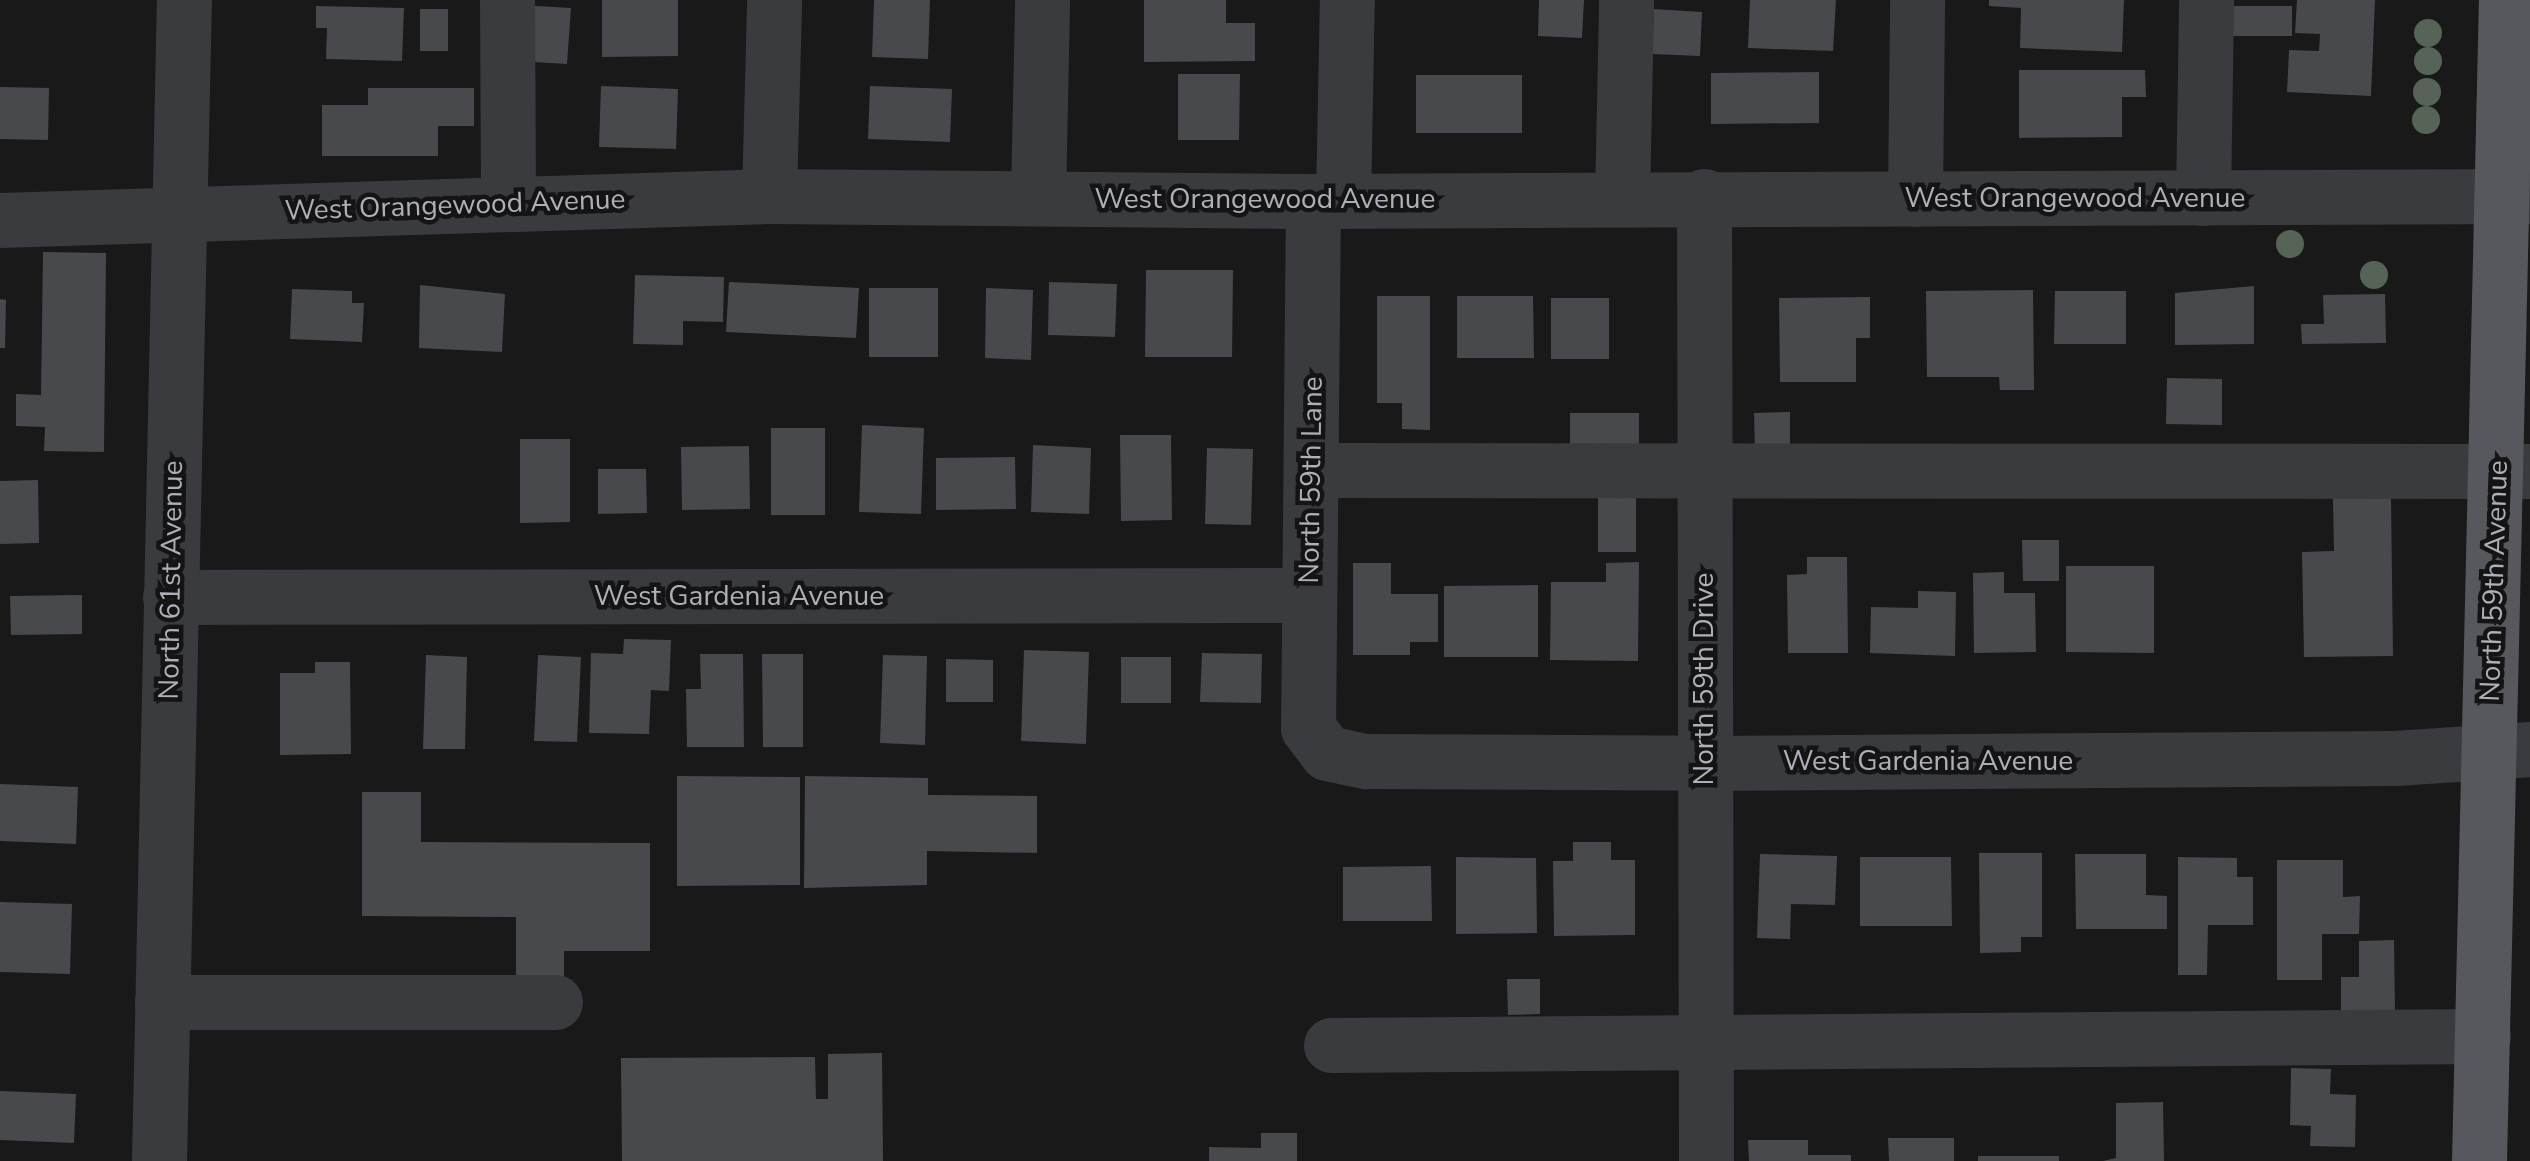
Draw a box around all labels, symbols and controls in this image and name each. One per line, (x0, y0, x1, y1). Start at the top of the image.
street label: West Orangewood Avenue (1905, 181, 2245, 215)
street label: West Orangewood Avenue (284, 182, 626, 228)
street label: West Orangewood Avenue (1095, 182, 1435, 216)
street label: North 59th Lane (1292, 376, 1330, 584)
street label: North 61st Avenue (152, 460, 190, 700)
street label: North 59th Avenue (2473, 460, 2515, 702)
street label: North 59th Drive (1687, 573, 1721, 785)
street label: West Gardenia Avenue (594, 579, 884, 613)
street label: West Gardenia Avenue (1783, 744, 2073, 778)

